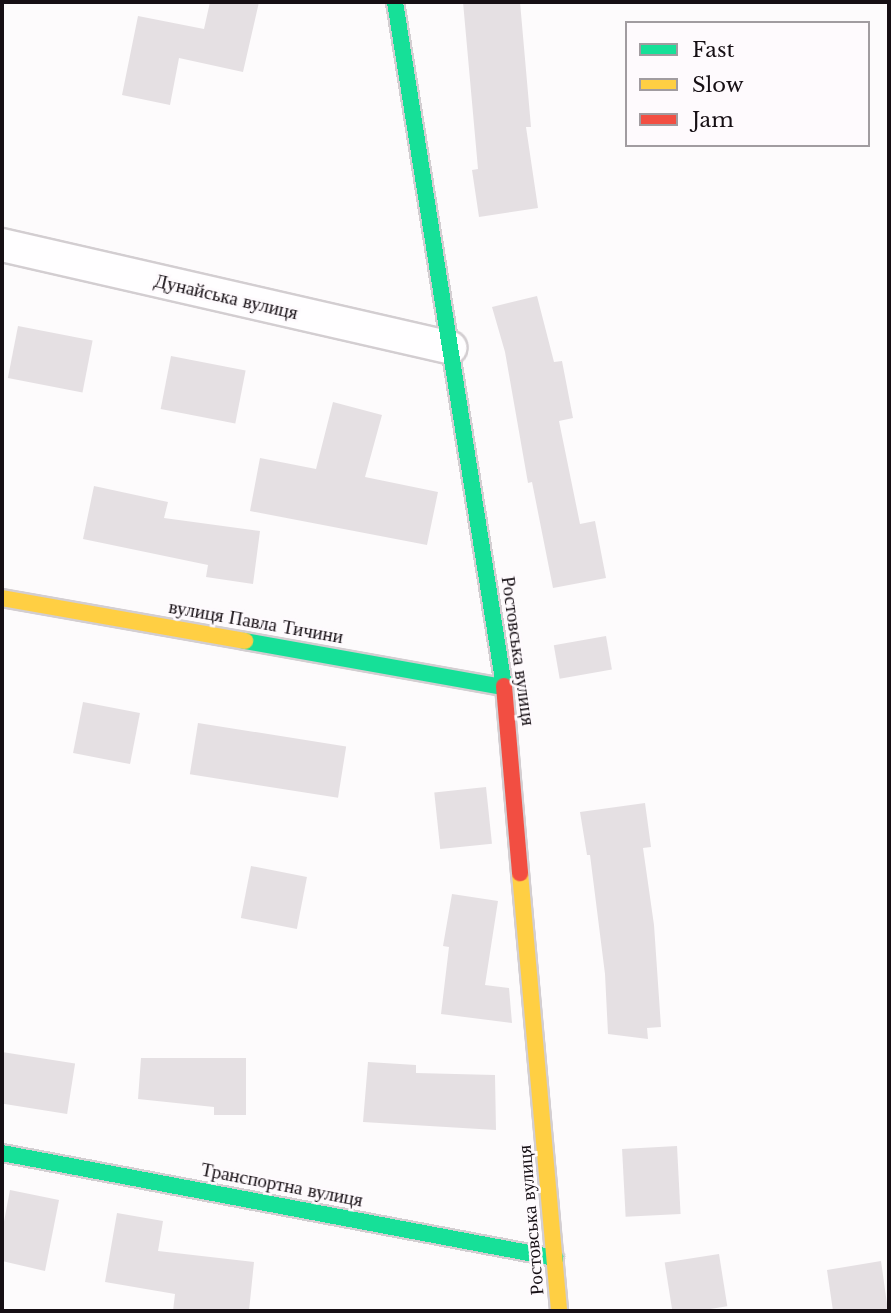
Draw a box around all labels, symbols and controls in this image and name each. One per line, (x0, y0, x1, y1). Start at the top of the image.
legend (625, 21, 870, 147)
text: Fast (692, 37, 734, 63)
text: Slow (692, 72, 744, 98)
text: Jam (692, 107, 734, 133)
street label: Дунайська вулиця (152, 269, 300, 325)
street label: Ростовська вулиця (496, 575, 540, 727)
street label: вулиця Павла Тичини (167, 595, 345, 649)
street label: Ростовська вулиця (513, 1144, 549, 1296)
street label: Транспортна вулиця (199, 1158, 365, 1212)

